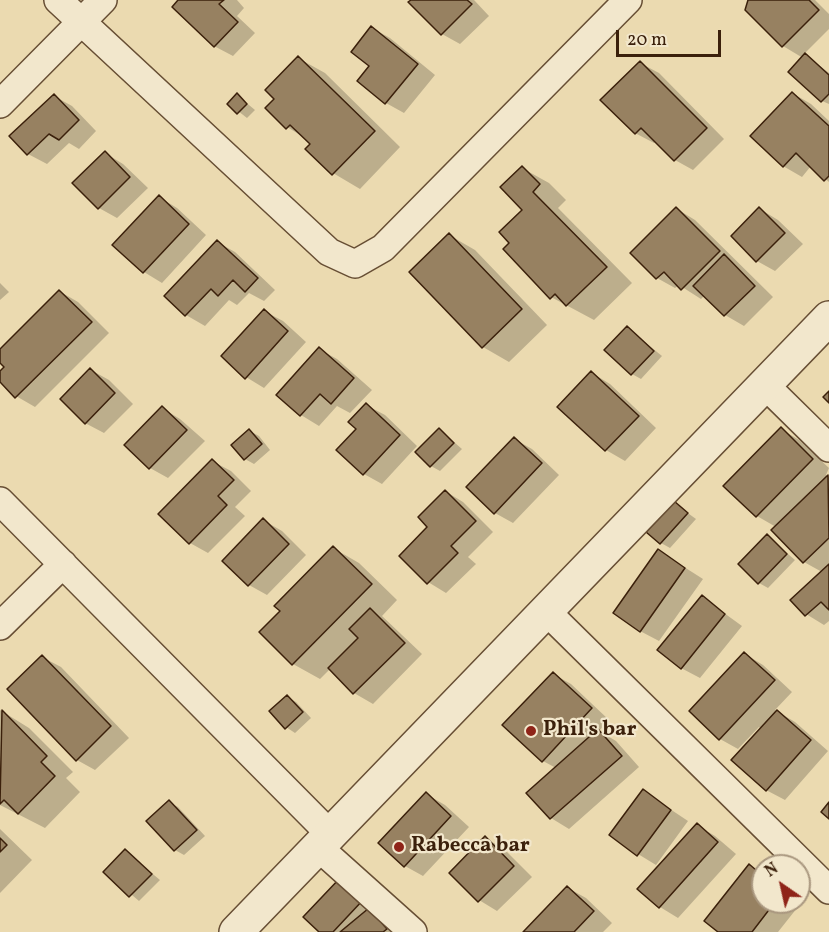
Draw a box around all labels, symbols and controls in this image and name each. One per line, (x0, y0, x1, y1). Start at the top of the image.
scale bar (619, 18, 724, 56)
text: 20 m (627, 28, 667, 53)
place label: Phil's bar (543, 718, 636, 744)
marker: Phil's bar (524, 724, 538, 738)
place label: Rabecca bar (411, 834, 530, 860)
marker: Rabecca bar (392, 840, 406, 854)
north arrow (751, 854, 811, 914)
text: N (761, 858, 783, 883)

